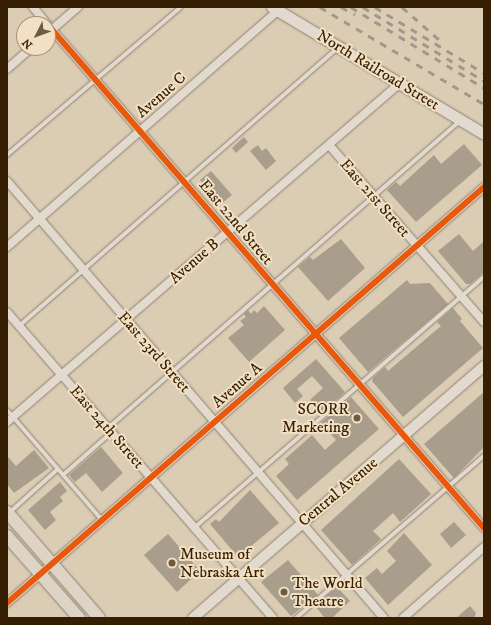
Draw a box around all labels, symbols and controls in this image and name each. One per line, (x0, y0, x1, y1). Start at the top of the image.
north arrow (16, 16, 56, 56)
street label: North Railroad Street (313, 26, 443, 114)
text: N (20, 35, 36, 51)
street label: Avenue C (132, 68, 190, 122)
street label: East 21st Street (336, 155, 414, 241)
street label: East 22nd Street (195, 175, 277, 269)
street label: Avenue B (165, 234, 223, 288)
street label: East 23rd Street (114, 308, 194, 396)
street label: Avenue A (208, 358, 266, 412)
street label: East 24th Street (66, 382, 148, 472)
place label: SCORR Marketing (282, 399, 349, 437)
marker: SCORR Marketing (352, 413, 362, 423)
street label: Central Avenue (294, 453, 382, 531)
place label: Museum of Nebraska Art (180, 544, 264, 582)
marker: Museum of Nebraska Art (167, 558, 177, 568)
place label: The World Theatre (292, 573, 363, 611)
marker: The World Theatre (279, 587, 289, 597)

